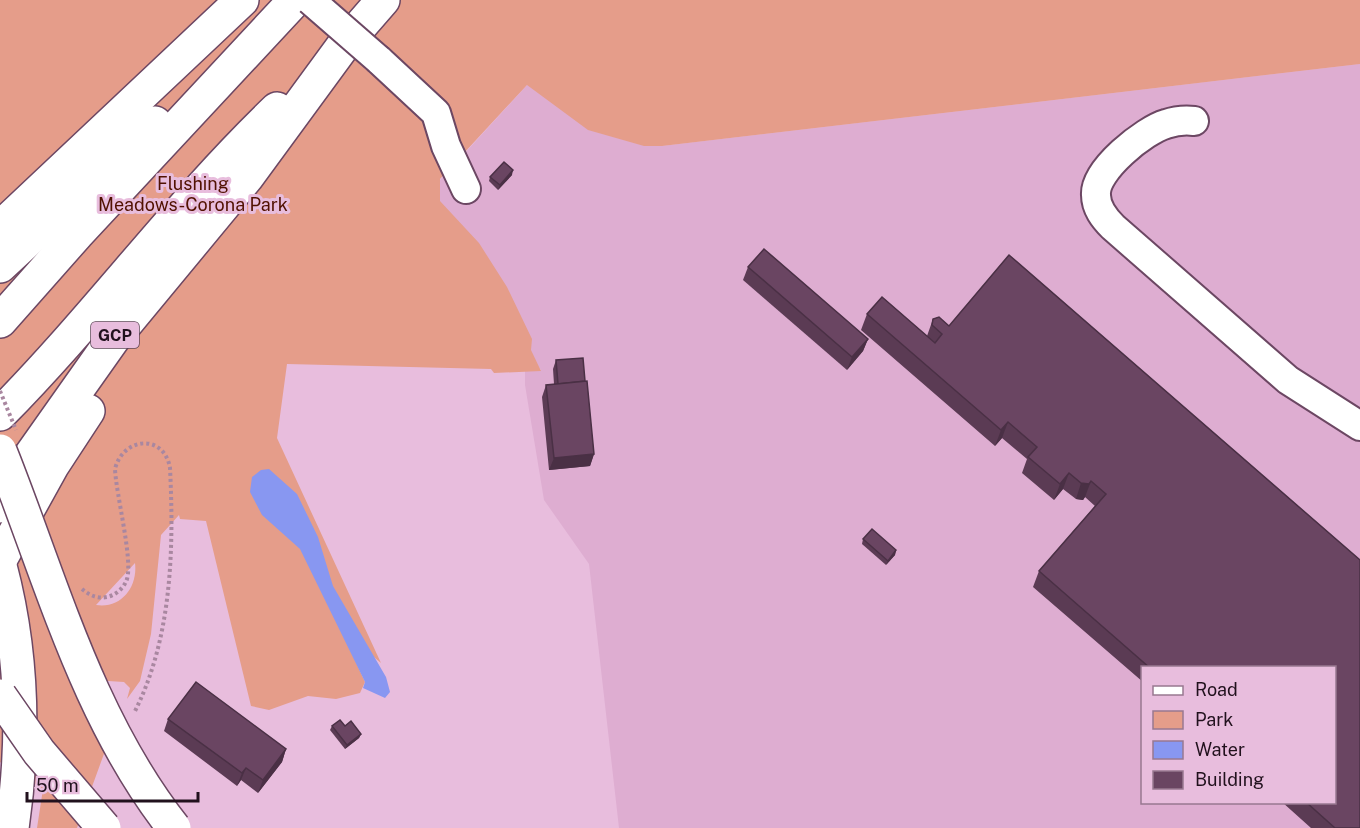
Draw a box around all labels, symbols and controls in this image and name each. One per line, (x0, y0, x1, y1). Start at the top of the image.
park label: Flushing Meadows-Corona Park (98, 173, 288, 215)
road number: GCP (91, 322, 139, 348)
legend (1141, 666, 1336, 804)
text: Road (1195, 679, 1238, 700)
text: Park (1195, 709, 1233, 730)
text: Water (1195, 739, 1245, 760)
scale bar (27, 765, 198, 803)
text: Building (1195, 769, 1264, 790)
text: 50 m (36, 775, 79, 796)

